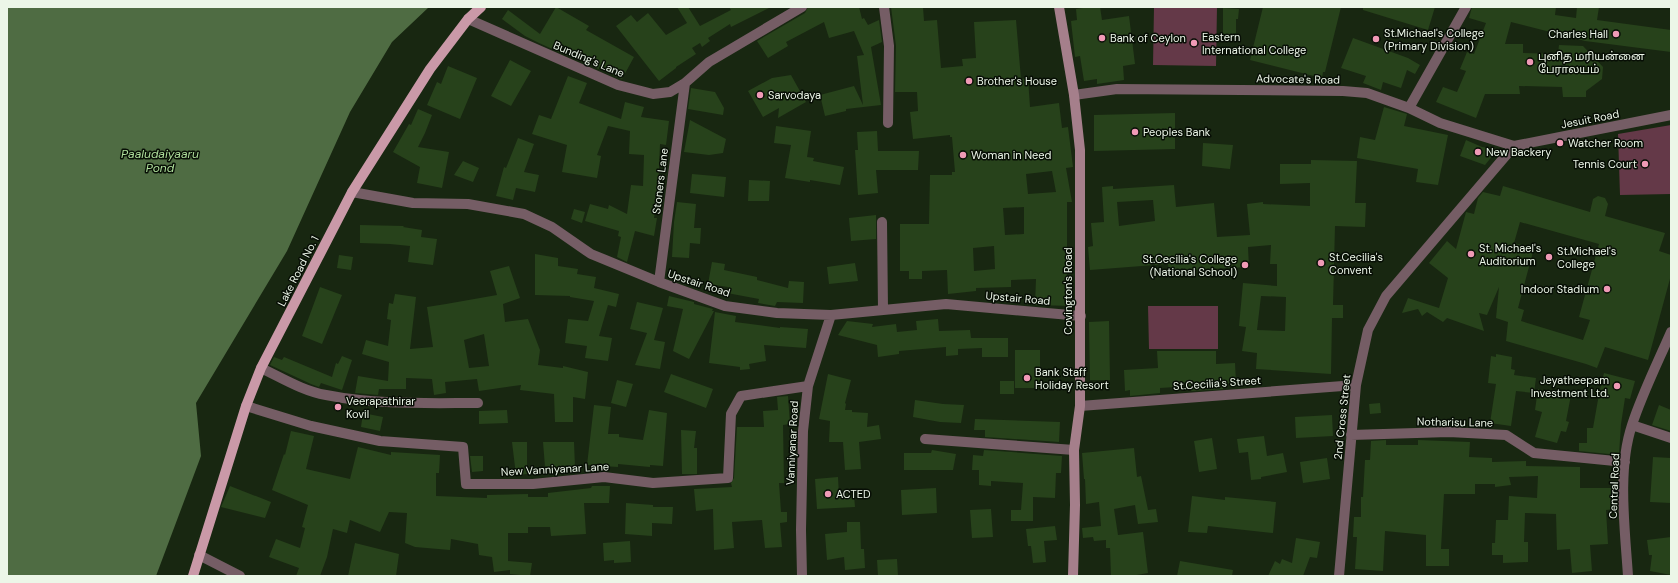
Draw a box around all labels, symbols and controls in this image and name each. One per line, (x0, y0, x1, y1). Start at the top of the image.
place label: St.Michael's College (Primary Division) (1384, 26, 1484, 53)
place label: Charles Hall (1548, 27, 1608, 41)
marker: Charles Hall (1611, 29, 1621, 39)
place label: Eastern International College (1202, 30, 1306, 57)
place label: Bank of Ceylon (1110, 31, 1186, 45)
marker: Bank of Ceylon (1097, 33, 1107, 43)
marker: St.Michael's College (Primary Division) (1371, 34, 1381, 44)
street label: Bunding's Lane (551, 38, 627, 80)
marker: Eastern International College (1189, 38, 1199, 48)
place label: புனித மரியன்னை பேராலயம் (1538, 49, 1645, 76)
marker: புனித மரியன்னை பேராலயம் (1525, 57, 1535, 67)
street label: Advocate's Road (1256, 71, 1340, 87)
place label: Brother's House (977, 74, 1057, 88)
marker: Brother's House (964, 76, 974, 86)
place label: Sarvodaya (768, 88, 821, 102)
marker: Sarvodaya (755, 90, 765, 100)
street label: Jesuit Road (1560, 106, 1620, 132)
place label: Peoples Bank (1143, 125, 1211, 139)
marker: Peoples Bank (1130, 127, 1140, 137)
place label: Watcher Room (1568, 136, 1643, 150)
marker: Watcher Room (1555, 138, 1565, 148)
place label: New Backery (1486, 145, 1551, 159)
water label: Paaludaiyaaru Pond (121, 146, 199, 176)
street label: Stoners Lane (649, 147, 671, 215)
marker: New Backery (1473, 147, 1483, 157)
place label: Woman in Need (971, 148, 1052, 162)
marker: Woman in Need (958, 150, 968, 160)
place label: Tennis Court (1573, 157, 1637, 171)
marker: Tennis Court (1640, 159, 1650, 169)
street label: Lake Road No. 1 (274, 233, 322, 309)
place label: St. Michael's Auditorium (1479, 241, 1541, 268)
place label: St.Michael's College (1557, 244, 1616, 271)
street label: Covington's Road (1061, 247, 1075, 335)
marker: St. Michael's Auditorium (1466, 249, 1476, 259)
place label: St.Cecilia's Convent (1329, 250, 1383, 277)
place label: St.Cecilia's College (National School) (1142, 252, 1237, 279)
marker: St.Michael's College (1544, 252, 1554, 262)
marker: St.Cecilia's Convent (1316, 258, 1326, 268)
marker: St.Cecilia's College (National School) (1240, 260, 1250, 270)
street label: Upstair Road (666, 266, 732, 300)
place label: Indoor Stadium (1521, 282, 1599, 296)
marker: Indoor Stadium (1602, 284, 1612, 294)
street label: Upstair Road (985, 288, 1051, 308)
place label: Bank Staff Holiday Resort (1035, 365, 1109, 392)
marker: Bank Staff Holiday Resort (1022, 373, 1032, 383)
street label: St.Cecilia's Street (1173, 373, 1261, 393)
place label: Jeyatheepam Investment Ltd. (1531, 373, 1609, 400)
street label: 2nd Cross Street (1331, 374, 1353, 460)
marker: Jeyatheepam Investment Ltd. (1612, 381, 1622, 391)
place label: Veerapathirar Kovil (346, 394, 415, 421)
street label: Vanniyanar Road (783, 400, 801, 486)
marker: Veerapathirar Kovil (333, 402, 343, 412)
street label: Notharisu Lane (1417, 414, 1493, 430)
street label: Central Road (1606, 453, 1622, 519)
street label: New Vanniyanar Lane (501, 459, 609, 479)
place label: ACTED (836, 487, 871, 501)
marker: ACTED (823, 489, 833, 499)

